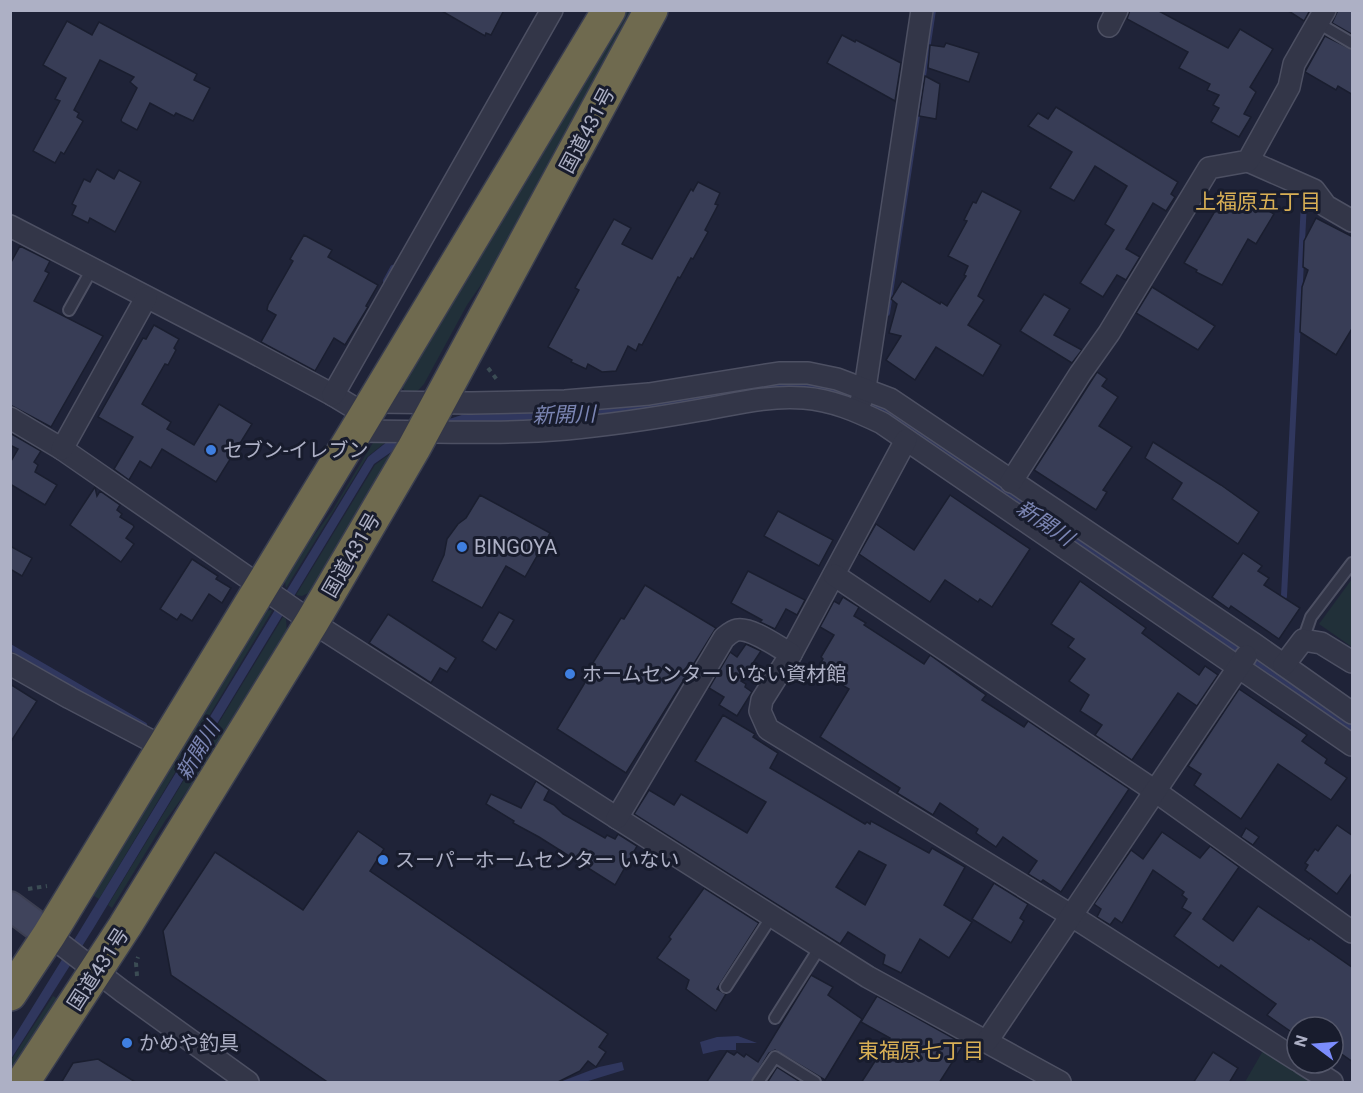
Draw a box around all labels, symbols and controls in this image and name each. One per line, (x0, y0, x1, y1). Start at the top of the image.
street label: 国道431号 (554, 83, 620, 177)
district label: 上福原五丁目 (1195, 190, 1321, 214)
water label: 新開川 (532, 402, 598, 428)
place label: セブン-イレブン (223, 438, 369, 462)
marker: セブン-イレブン (204, 443, 218, 457)
water label: 新開川 (1012, 495, 1079, 552)
street label: 国道431号 (317, 508, 385, 602)
place label: BINGOYA (474, 535, 557, 559)
marker: BINGOYA (455, 540, 469, 554)
place label: ホームセンター いない資材館 (582, 662, 846, 686)
marker: ホームセンター いない資材館 (563, 667, 577, 681)
water label: 新開川 (171, 716, 226, 784)
place label: スーパーホームセンター いない (395, 848, 679, 872)
marker: スーパーホームセンター いない (376, 853, 390, 867)
street label: 国道431号 (62, 923, 134, 1015)
north arrow (1285, 1015, 1345, 1075)
place label: かめや釣具 (139, 1031, 239, 1055)
text: N (1290, 1033, 1312, 1049)
marker: かめや釣具 (120, 1036, 134, 1050)
district label: 東福原七丁目 (858, 1039, 984, 1063)

